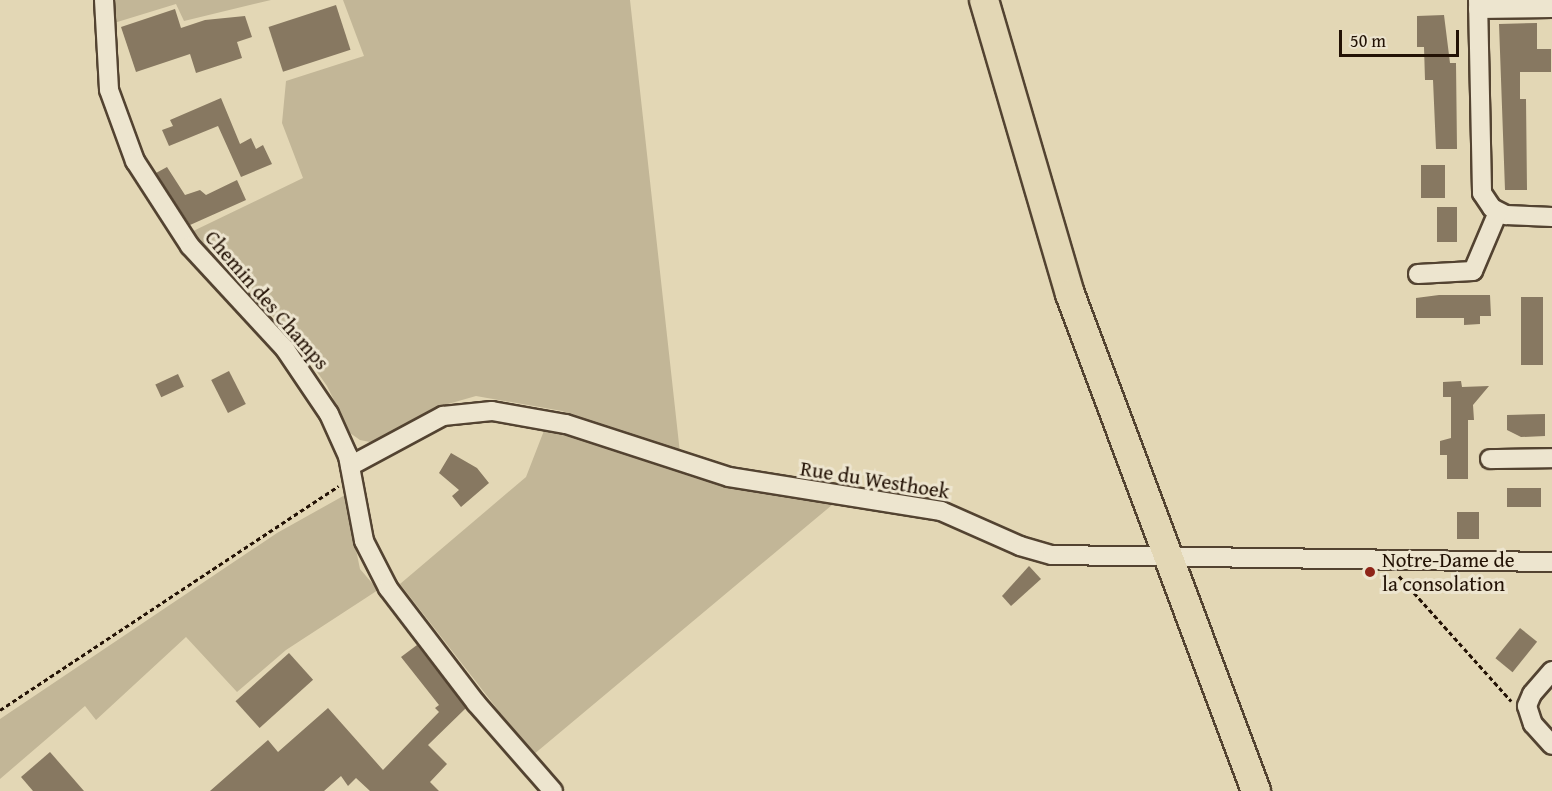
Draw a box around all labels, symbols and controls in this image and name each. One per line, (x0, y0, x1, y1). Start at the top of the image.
scale bar (1342, 18, 1462, 56)
text: 50 m (1350, 27, 1386, 54)
street label: Chemin des Champs (200, 225, 334, 375)
street label: Rue du Westhoek (799, 456, 951, 504)
place label: Notre-Dame de la consolation (1382, 547, 1515, 597)
marker: Notre-Dame de la consolation (1363, 565, 1377, 579)

